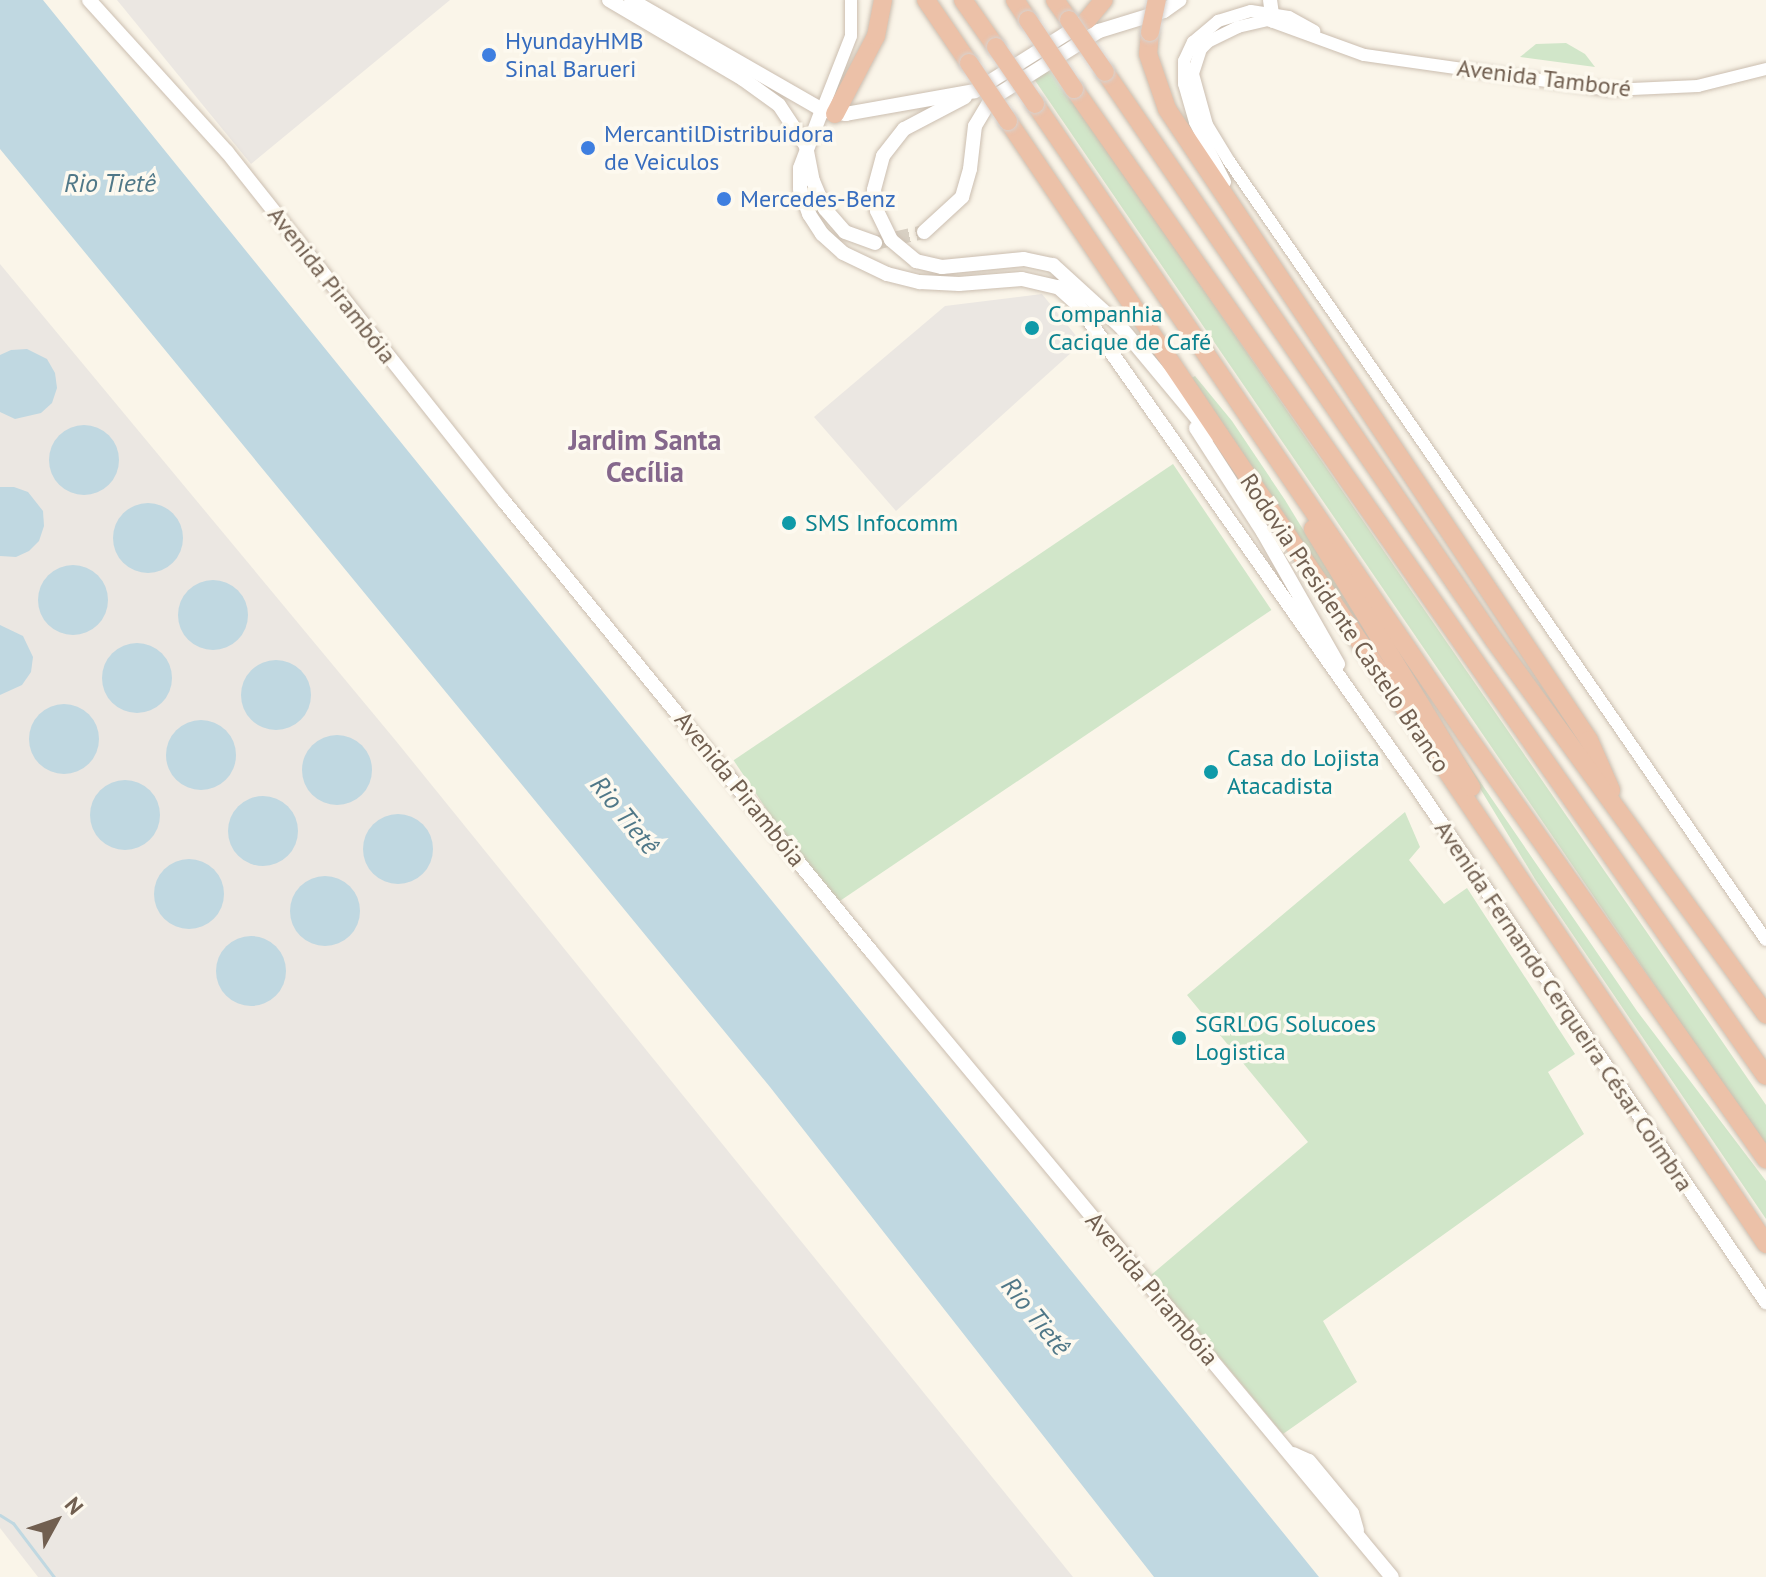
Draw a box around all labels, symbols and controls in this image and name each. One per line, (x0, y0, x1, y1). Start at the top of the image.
place label: HyundayHMB Sinal Barueri (505, 27, 644, 83)
marker: HyundayHMB Sinal Barueri (480, 46, 498, 64)
street label: Avenida Tamboré (1455, 53, 1633, 103)
place label: MercantilDistribuidora de Veiculos (604, 120, 834, 176)
marker: MercantilDistribuidora de Veiculos (579, 139, 597, 157)
water label: Rio Tietê (64, 167, 156, 199)
place label: Mercedes-Benz (740, 185, 896, 213)
marker: Mercedes-Benz (715, 190, 733, 208)
street label: Avenida Pirambóia (262, 201, 402, 369)
place label: Companhia Cacique de Café (1048, 300, 1211, 356)
marker: Companhia Cacique de Café (1023, 319, 1041, 337)
district label: Jardim Santa Cecília (569, 423, 721, 489)
street label: Rodovia Presidente Castelo Branco (1234, 468, 1456, 778)
place label: SMS Infocomm (805, 509, 958, 537)
marker: SMS Infocomm (780, 514, 798, 532)
street label: Avenida Pirambóia (669, 706, 811, 872)
place label: Casa do Lojista Atacadista (1227, 744, 1380, 800)
marker: Casa do Lojista Atacadista (1202, 763, 1220, 781)
water label: Rio Tietê (584, 769, 666, 861)
street label: Avenida Fernando Cerqueira César Coimbra (1429, 815, 1699, 1197)
place label: SGRLOG Solucoes Logistica (1195, 1010, 1376, 1066)
marker: SGRLOG Solucoes Logistica (1170, 1029, 1188, 1047)
street label: Avenida Pirambóia (1080, 1207, 1224, 1371)
water label: Rio Tietê (995, 1270, 1077, 1362)
north arrow (16, 1481, 96, 1561)
text: N (59, 1491, 90, 1520)

